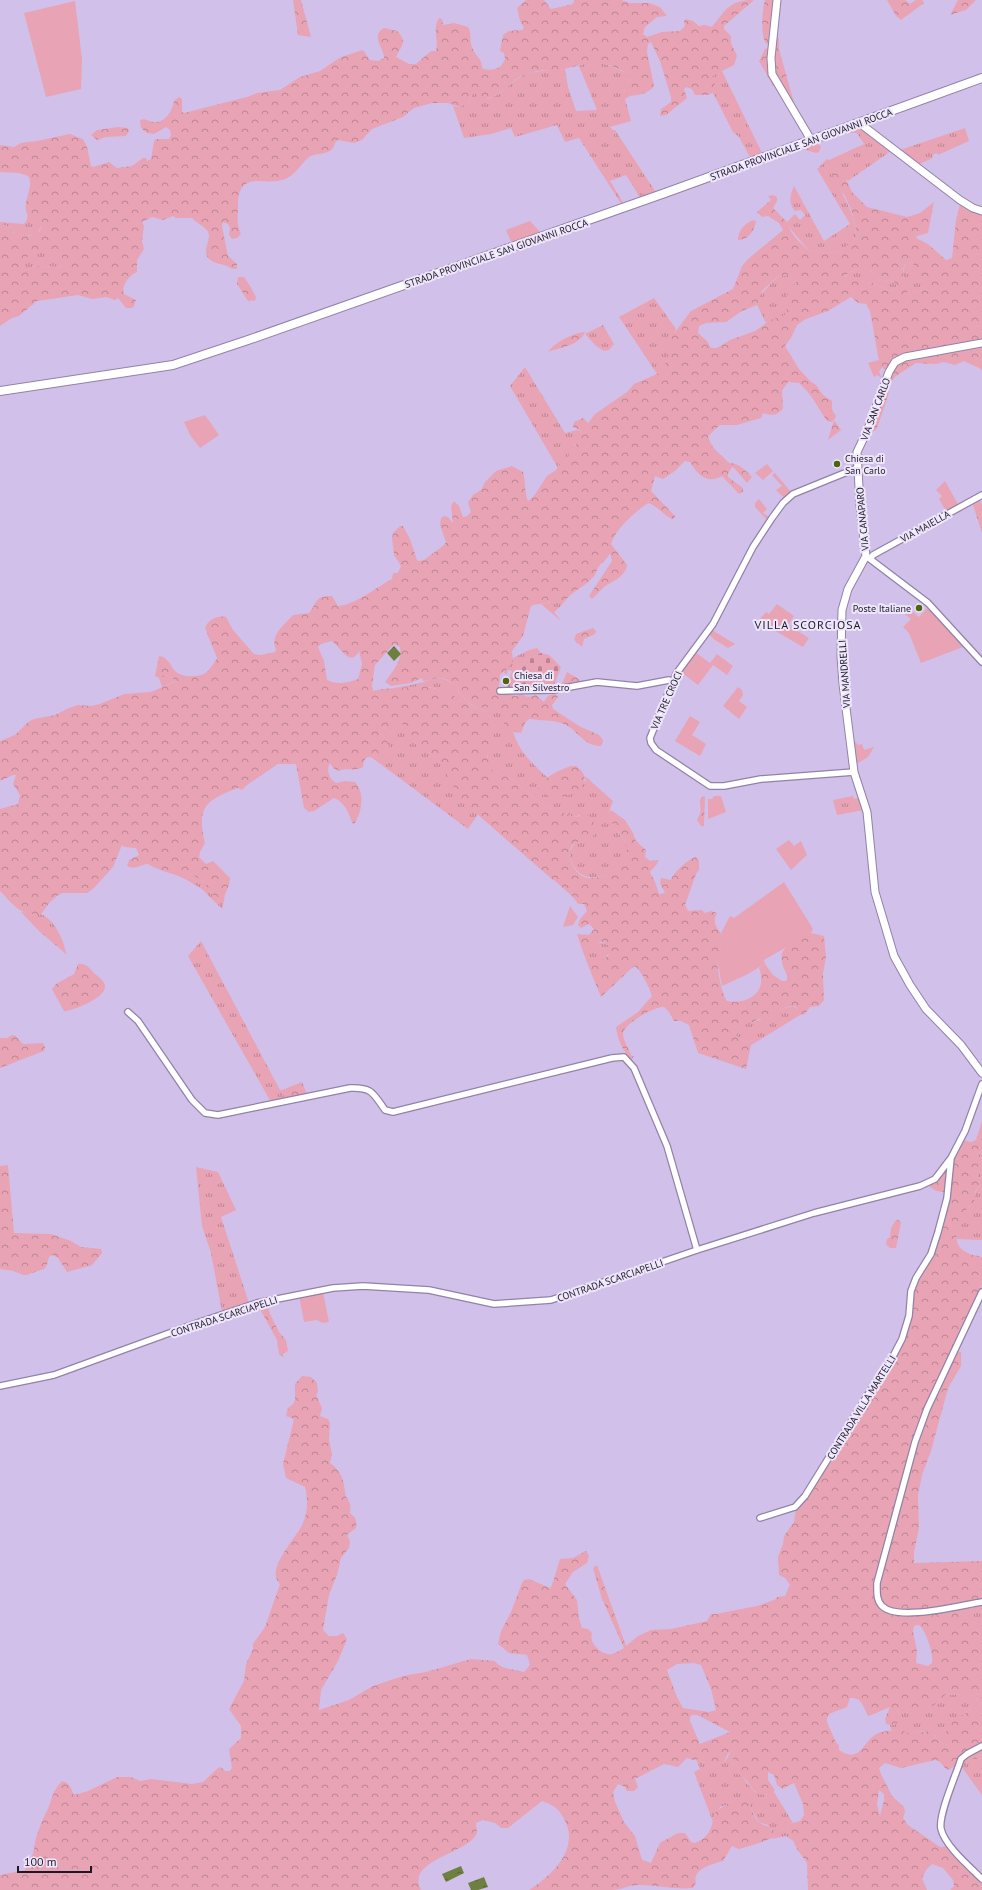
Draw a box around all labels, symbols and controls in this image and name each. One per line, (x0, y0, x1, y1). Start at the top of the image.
street label: STRADA PROVINCIALE SAN GIOVANNI ROCCA (708, 105, 894, 184)
street label: STRADA PROVINCIALE SAN GIOVANNI ROCCA (403, 216, 590, 291)
street label: VIA SAN CARLO (857, 376, 893, 443)
place label: Chiesa di San Carlo (845, 452, 886, 477)
marker: Chiesa di San Carlo (832, 459, 842, 469)
street label: VIA CANAPARO (853, 486, 872, 552)
street label: VIA MAIELLA (897, 507, 953, 546)
place label: Poste Italiane (853, 602, 911, 615)
marker: Poste Italiane (914, 603, 924, 613)
district label: VILLA SCORCIOSA (753, 617, 862, 632)
street label: VIA MANDRELLI (836, 639, 853, 709)
place label: Chiesa di San Silvestro (514, 669, 569, 694)
street label: VIA TRE CROCI (647, 669, 685, 732)
marker: Chiesa di San Silvestro (501, 676, 511, 686)
street label: CONTRADA SCARCIAPELLI (555, 1256, 665, 1305)
street label: CONTRADA SCARCIAPELLI (169, 1293, 279, 1340)
street label: CONTRADA VILLA MARTELLI (824, 1353, 899, 1462)
scale bar (18, 1848, 91, 1874)
text: 100 m (24, 1854, 57, 1869)

